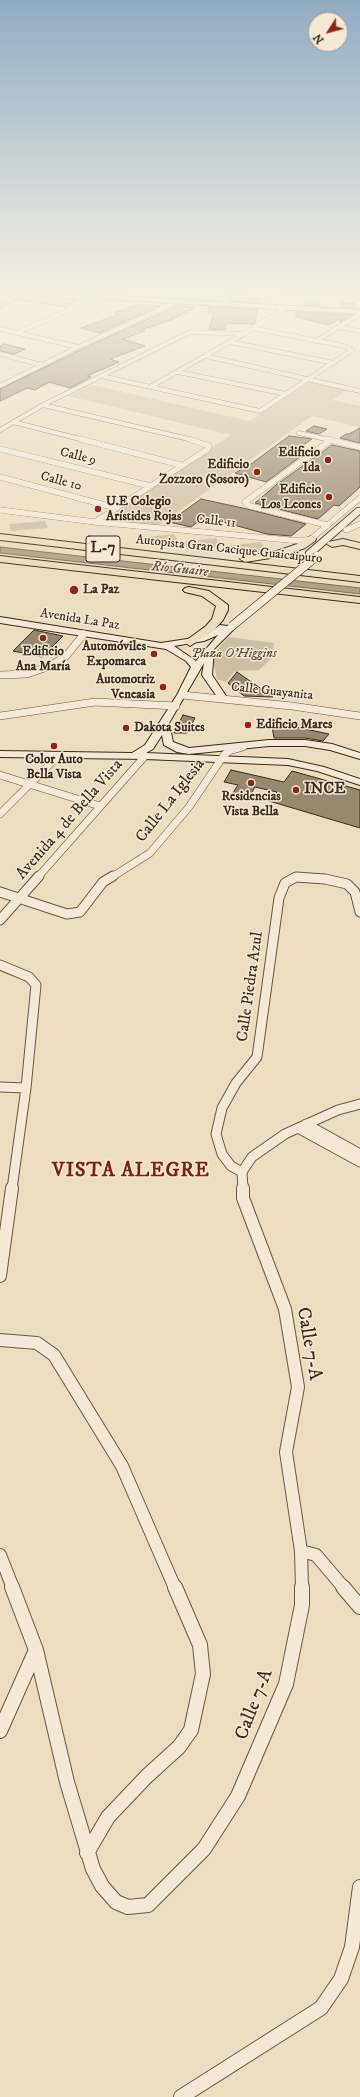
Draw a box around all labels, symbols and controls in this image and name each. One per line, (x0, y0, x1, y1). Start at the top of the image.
north arrow (308, 12, 348, 52)
text: N (311, 31, 327, 46)
street label: Calle 9 (58, 445, 98, 469)
place label: Edificio Ida (278, 445, 320, 476)
marker: Edificio Ida (323, 455, 333, 465)
place label: Edificio Zozzoro (Sosoro) (159, 457, 249, 488)
marker: Edificio Zozzoro (Sosoro) (252, 467, 262, 477)
street label: Calle 10 (39, 469, 83, 495)
place label: Edificio Los Leones (261, 482, 321, 513)
marker: Edificio Los Leones (324, 492, 334, 502)
place label: U.E Colegio Arístides Rojas (106, 494, 181, 525)
marker: U.E Colegio Arístides Rojas (93, 504, 103, 514)
street label: Calle 11 (195, 512, 237, 532)
street label: Autopista Gran Cacique Guaicaipuro (135, 532, 323, 568)
road number: L-7 (86, 536, 120, 562)
water label: Río Guaire (151, 559, 209, 581)
place label: La Paz (83, 582, 119, 598)
marker: La Paz (68, 584, 80, 596)
street label: Avenida La Paz (39, 606, 121, 634)
marker: Edificio Ana María (38, 633, 48, 643)
place label: Automóviles Expomarca (82, 639, 146, 670)
place label: Edificio Ana María (16, 644, 70, 675)
park label: Plaza O'Higgins (191, 646, 277, 662)
marker: Automóviles Expomarca (149, 649, 159, 659)
place label: Automotriz Veneasia (96, 672, 155, 703)
street label: Calle Guayanita (230, 680, 314, 704)
marker: Automotriz Veneasia (158, 682, 168, 692)
place label: Edificio Mares (256, 717, 332, 733)
place label: Dakota Suites (134, 720, 205, 736)
marker: Edificio Mares (243, 720, 253, 730)
marker: Dakota Suites (121, 723, 131, 733)
marker: Color Auto Bella Vista (49, 741, 59, 751)
place label: Color Auto Bella Vista (25, 752, 83, 783)
street label: Calle La Iglesia (132, 755, 210, 847)
street label: Avenida 4 de Bella Vista (13, 756, 127, 884)
marker: Residencias Vista Bella (246, 778, 256, 788)
place label: INCE (304, 780, 346, 800)
marker: INCE (291, 785, 301, 795)
place label: Residencias Vista Bella (221, 789, 281, 820)
street label: Calle Piedra Azul (234, 931, 268, 1043)
district label: VISTA ALEGRE (52, 1160, 210, 1184)
street label: Calle 7-A (290, 1306, 326, 1382)
street label: Calle 7-A (231, 1666, 279, 1744)

